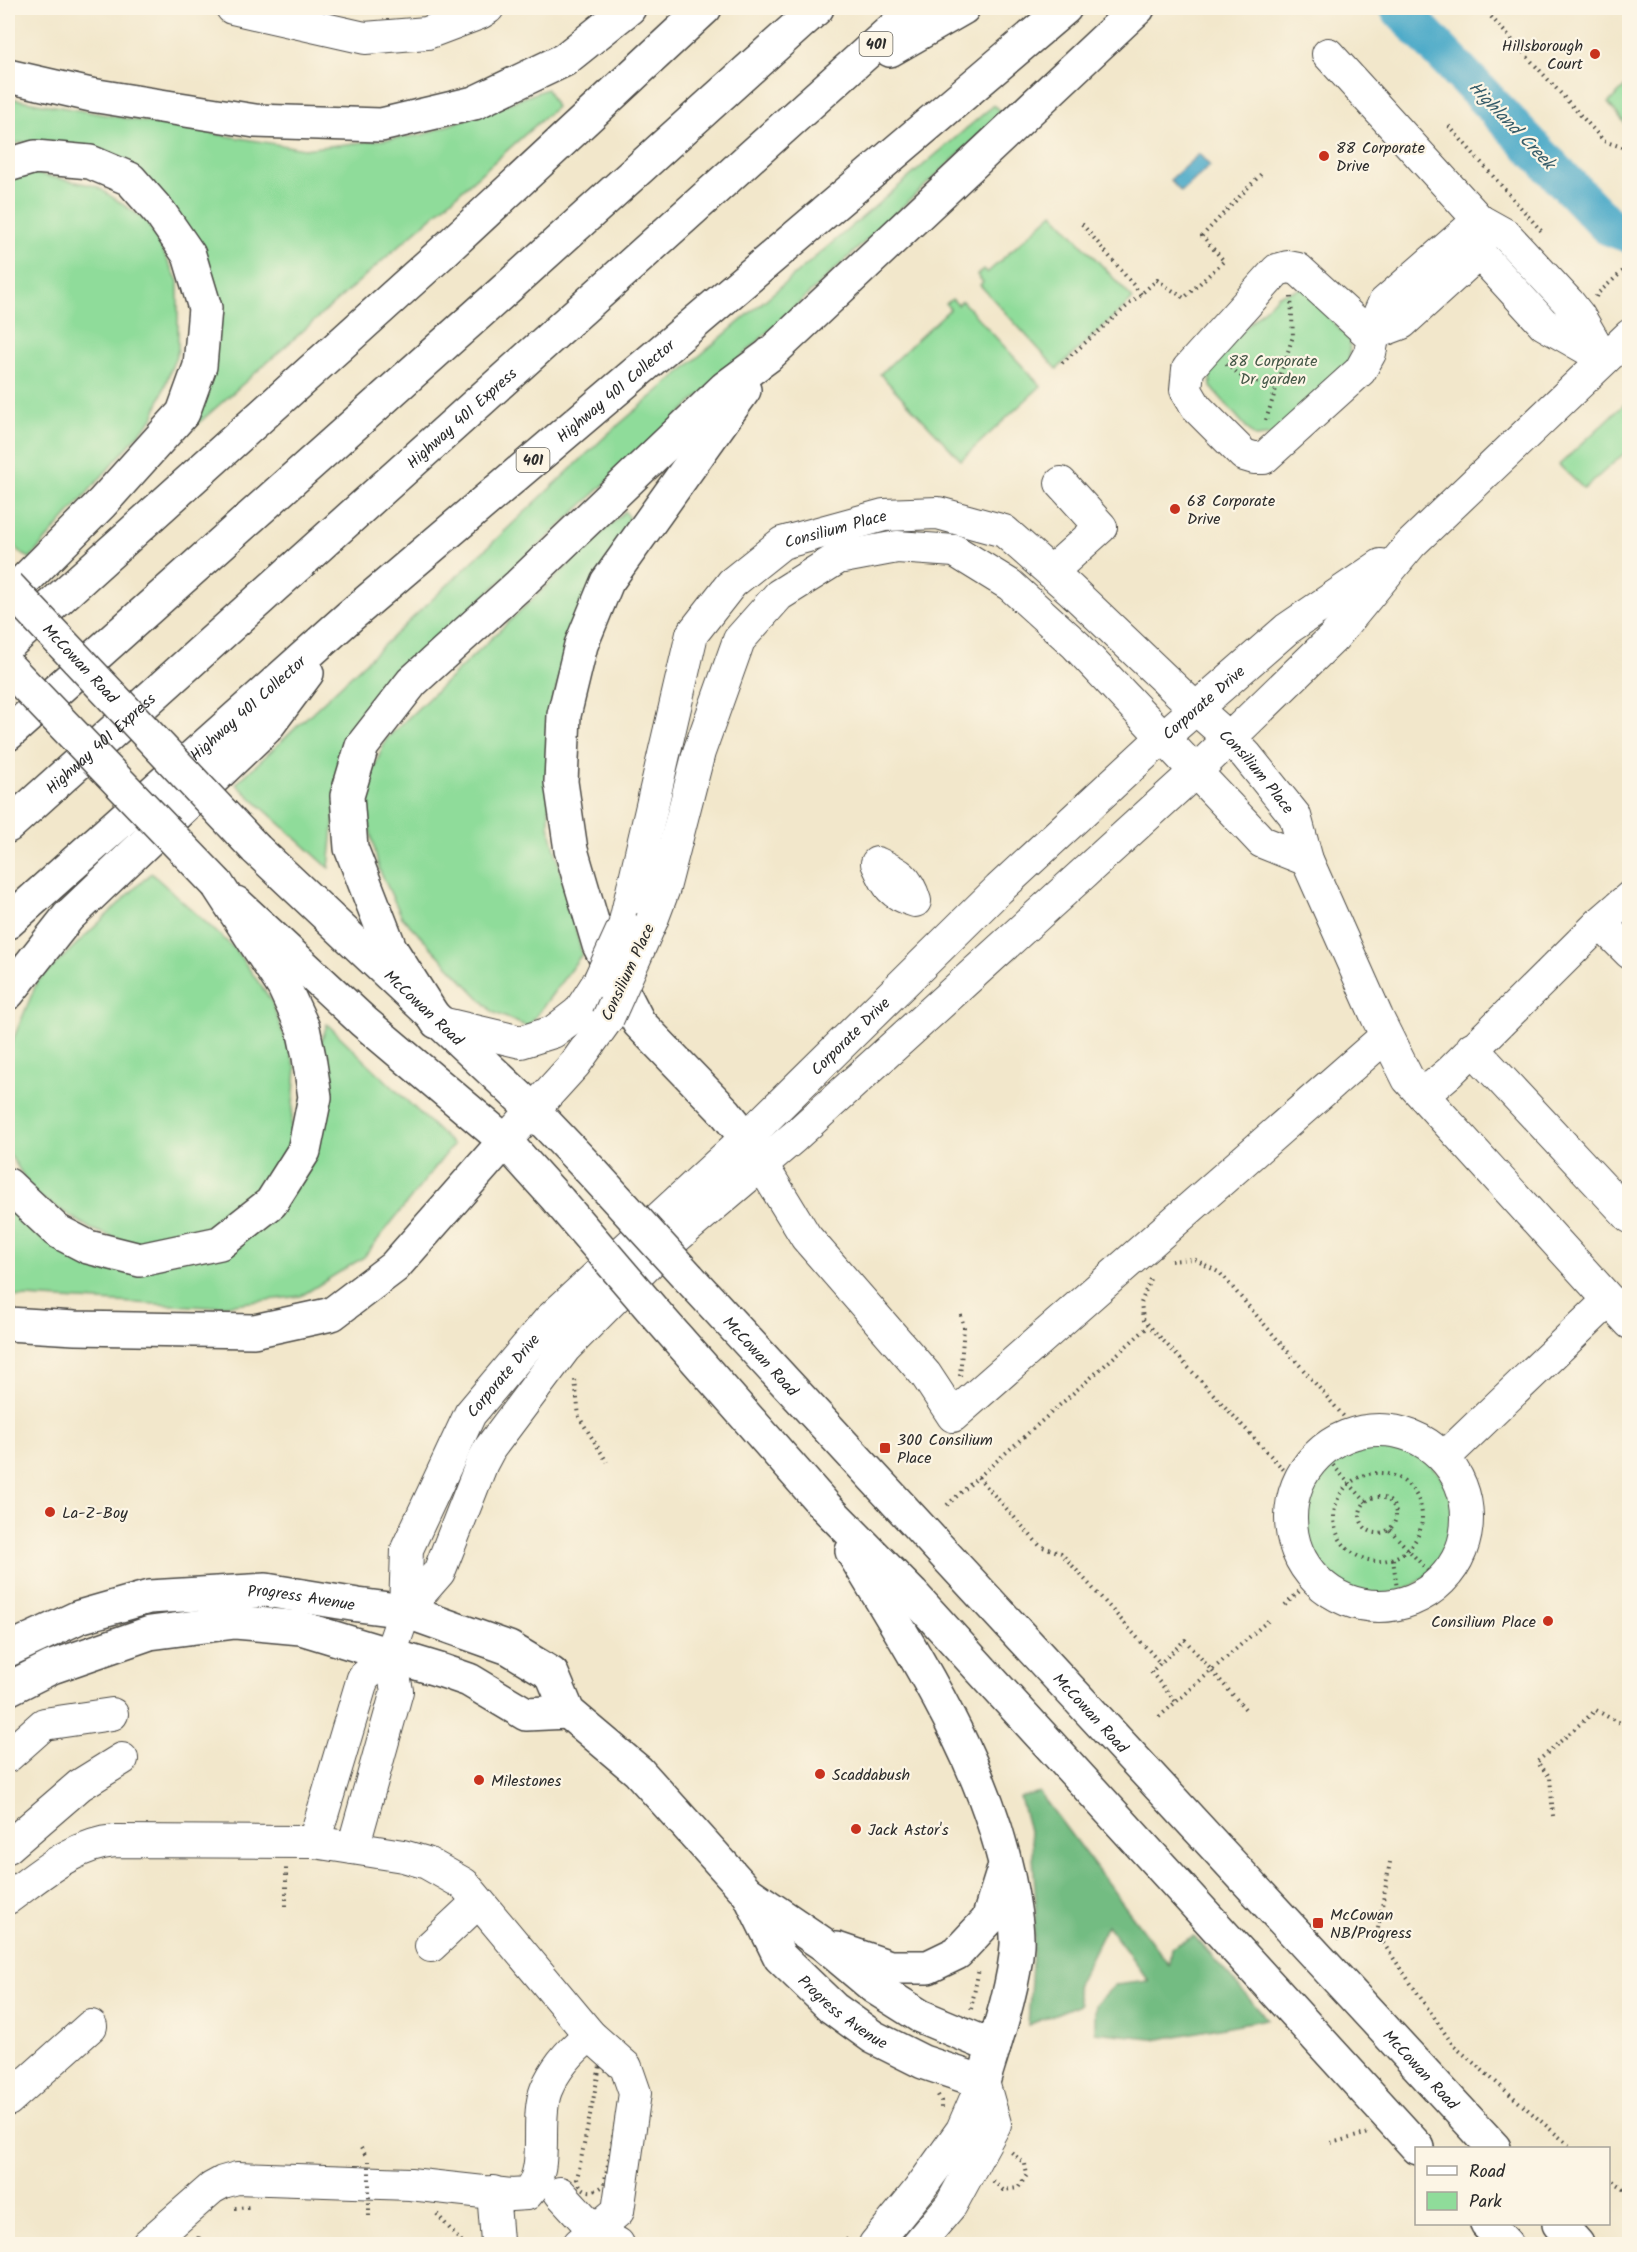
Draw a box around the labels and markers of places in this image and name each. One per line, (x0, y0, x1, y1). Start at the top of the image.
place label: Hillsborough Court (1502, 34, 1584, 77)
marker: Hillsborough Court (1588, 47, 1602, 61)
place label: 88 Corporate Drive (1336, 136, 1425, 179)
marker: 88 Corporate Drive (1317, 149, 1331, 163)
place label: 68 Corporate Drive (1187, 489, 1275, 532)
marker: 68 Corporate Drive (1168, 502, 1182, 516)
place label: 300 Consilium Place (897, 1428, 993, 1471)
marker: 300 Consilium Place (878, 1441, 892, 1455)
place label: La-Z-Boy (62, 1501, 128, 1526)
marker: La-Z-Boy (43, 1505, 57, 1519)
place label: Consilium Place (1431, 1610, 1536, 1635)
marker: Consilium Place (1541, 1614, 1555, 1628)
place label: Scaddabush (832, 1763, 910, 1788)
marker: Scaddabush (813, 1767, 827, 1781)
place label: Milestones (491, 1769, 562, 1794)
marker: Milestones (472, 1773, 486, 1787)
place label: Jack Astor's (868, 1818, 949, 1843)
marker: Jack Astor's (849, 1822, 863, 1836)
place label: McCowan NB/Progress (1330, 1903, 1412, 1946)
marker: McCowan NB/Progress (1311, 1916, 1325, 1930)

